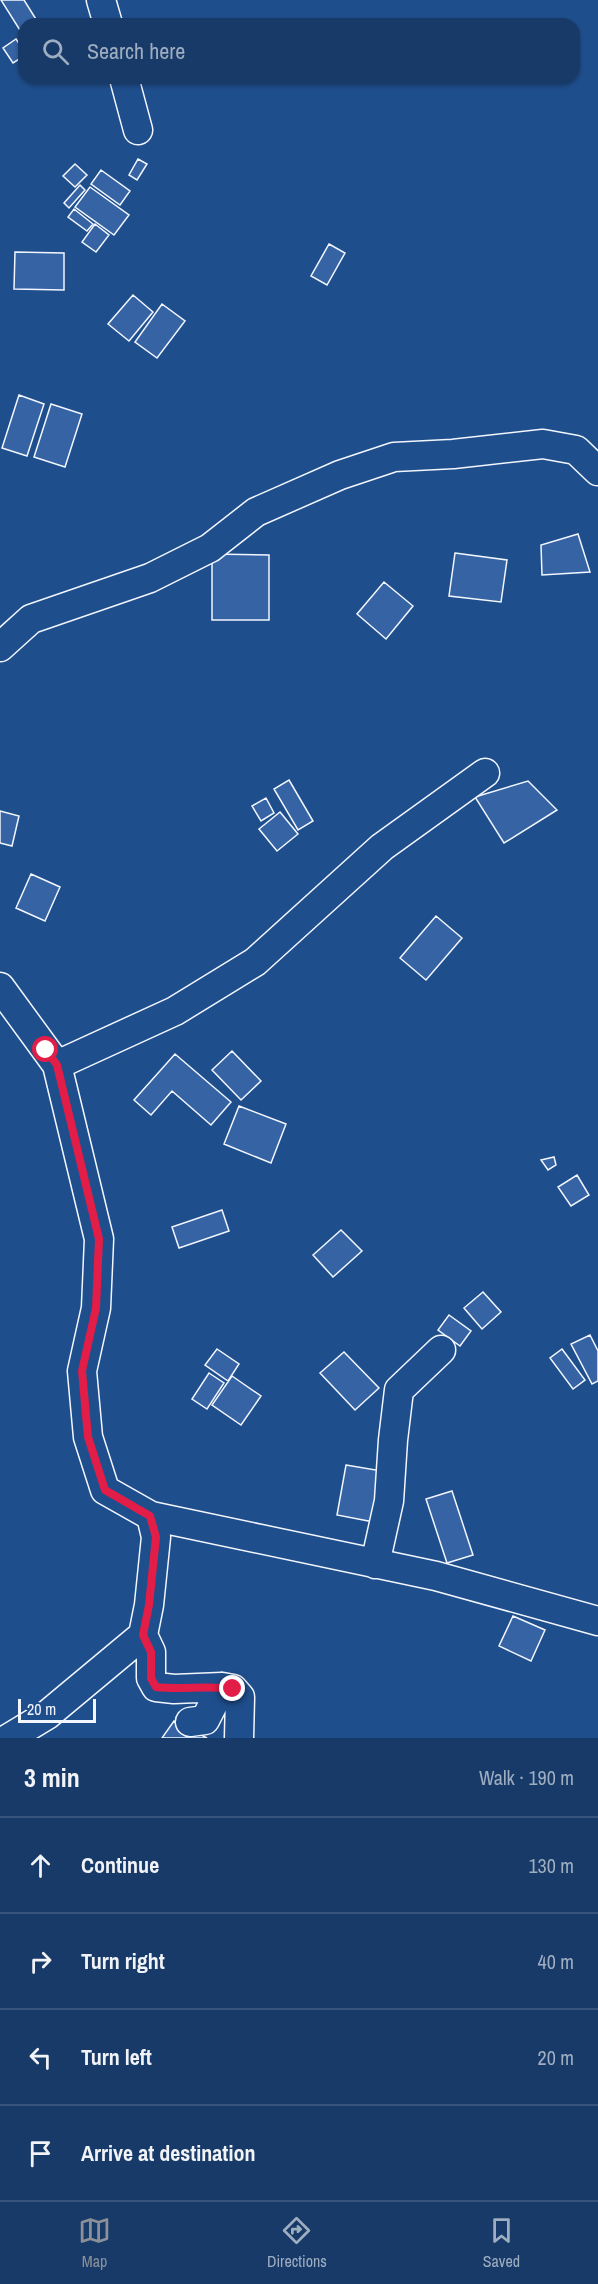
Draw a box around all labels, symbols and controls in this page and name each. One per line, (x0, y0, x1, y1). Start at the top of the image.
search box (18, 18, 580, 84)
icon: search (39, 35, 72, 68)
text: Search here (87, 36, 185, 66)
route start (32, 1036, 58, 1062)
route end (219, 1675, 245, 1701)
scale bar (18, 1696, 96, 1724)
text: 20 m (27, 1698, 56, 1720)
text: 3 min (24, 1760, 80, 1795)
text: Walk · 190 m (479, 1764, 574, 1791)
icon: ahead (24, 1849, 57, 1882)
text: Continue (81, 1850, 159, 1880)
text: 130 m (528, 1852, 574, 1879)
icon: right (24, 1945, 57, 1978)
text: Turn right (81, 1946, 165, 1976)
text: 40 m (538, 1948, 574, 1975)
icon: left (24, 2041, 57, 2074)
text: Turn left (81, 2042, 152, 2072)
text: 20 m (538, 2044, 574, 2071)
icon: arrive (24, 2137, 57, 2170)
text: Arrive at destination (81, 2138, 255, 2168)
tab: Map (78, 2214, 111, 2272)
tab: Directions (267, 2214, 327, 2272)
tab: Saved (483, 2214, 520, 2272)

